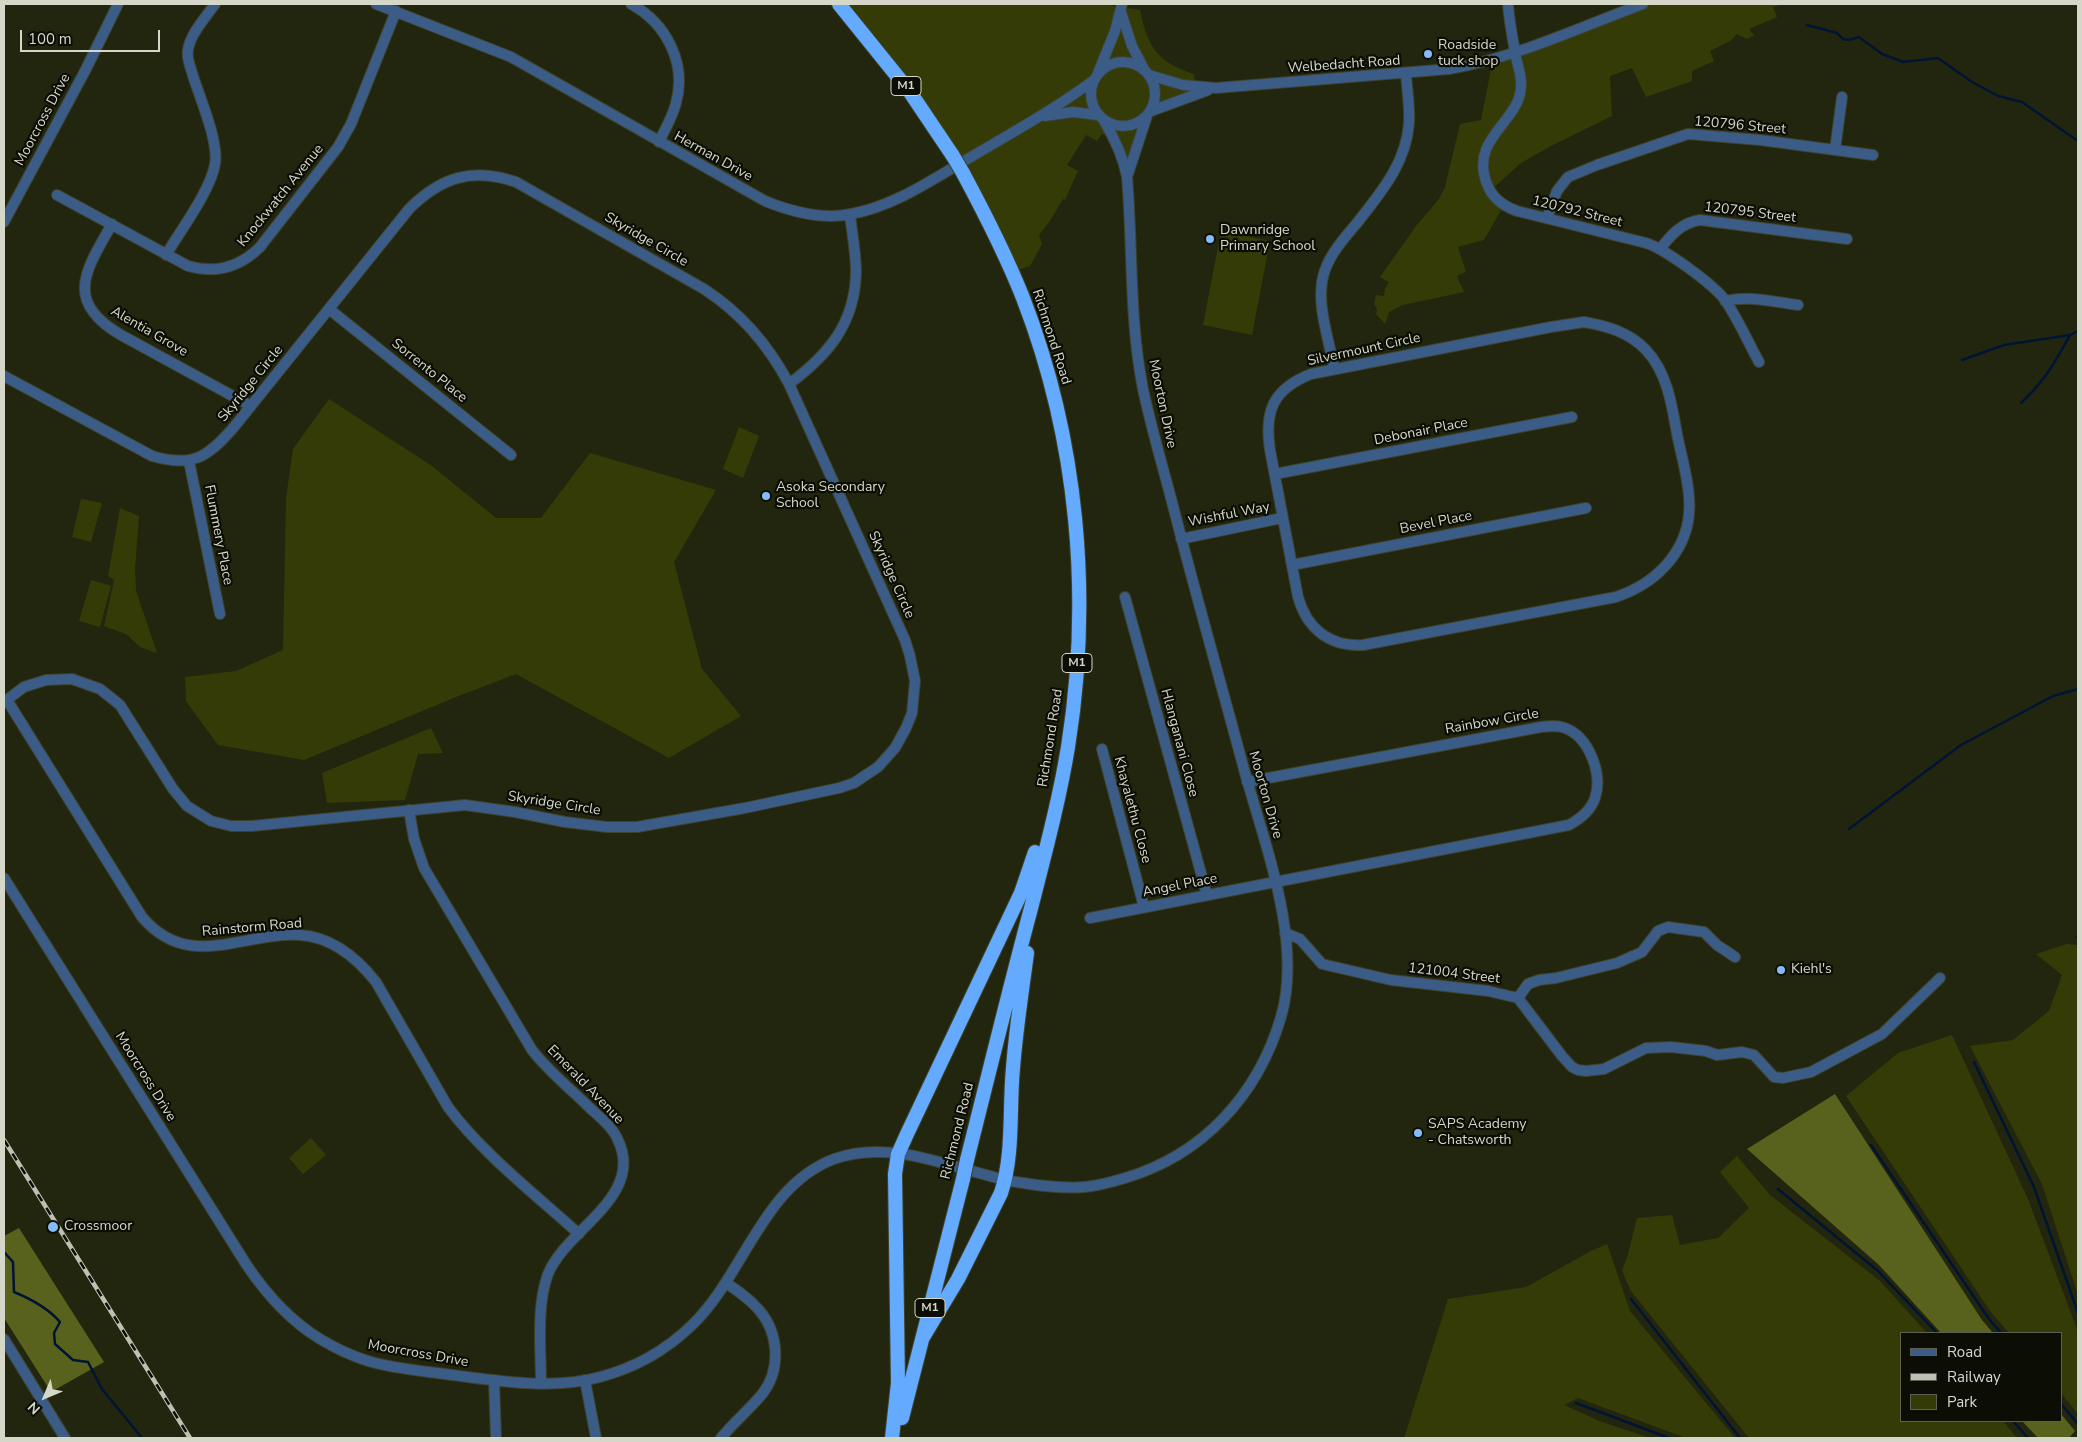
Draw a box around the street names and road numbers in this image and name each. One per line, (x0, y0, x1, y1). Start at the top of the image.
street label: Welbedacht Road (1287, 53, 1401, 77)
street label: Moorcross Drive (12, 71, 74, 169)
road number: M1 (891, 76, 921, 95)
street label: 120796 Street (1693, 114, 1787, 138)
street label: Herman Drive (671, 128, 755, 186)
street label: Knockwatch Avenue (234, 141, 328, 251)
street label: 120792 Street (1530, 193, 1624, 231)
street label: 120795 Street (1703, 199, 1797, 227)
street label: Skyridge Circle (601, 209, 691, 271)
street label: Richmond Road (1028, 287, 1074, 387)
street label: Alentia Grove (107, 303, 191, 361)
street label: Silvermount Circle (1306, 330, 1422, 370)
street label: Sorrento Place (388, 335, 470, 407)
street label: Skyridge Circle (215, 342, 287, 426)
street label: Moorton Drive (1144, 358, 1180, 450)
street label: Debonair Place (1373, 415, 1469, 449)
street label: Flummery Place (200, 484, 236, 586)
street label: Wishful Way (1187, 499, 1271, 531)
street label: Bevel Place (1398, 508, 1474, 538)
street label: Skyridge Circle (864, 529, 918, 621)
road number: M1 (1062, 654, 1092, 672)
street label: Hlanganani Close (1156, 687, 1202, 799)
street label: Richmond Road (1035, 688, 1067, 788)
street label: Rainbow Circle (1444, 705, 1540, 739)
street label: Moorton Drive (1244, 749, 1286, 841)
street label: Khayalethu Close (1110, 755, 1154, 865)
street label: Skyridge Circle (506, 788, 602, 820)
street label: Angel Place (1141, 871, 1219, 901)
street label: Rainstorm Road (201, 915, 303, 941)
street label: 121004 Street (1407, 960, 1501, 988)
street label: Moorcross Drive (111, 1029, 179, 1125)
street label: Emerald Avenue (543, 1042, 627, 1128)
street label: Richmond Road (938, 1081, 978, 1181)
road number: M1 (915, 1299, 945, 1318)
street label: Moorcross Drive (366, 1337, 470, 1371)

